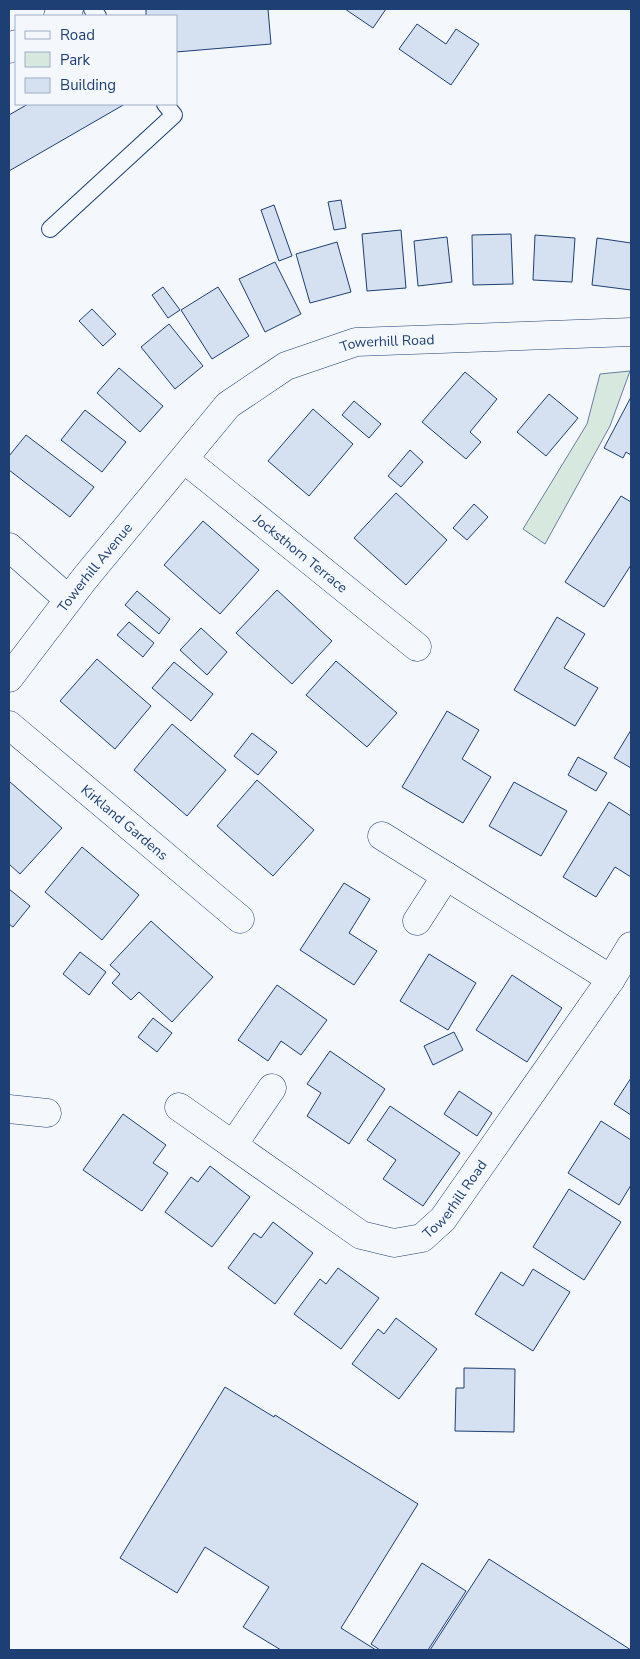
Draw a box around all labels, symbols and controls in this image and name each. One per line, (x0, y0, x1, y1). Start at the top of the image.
legend (15, 15, 178, 105)
text: Road (60, 25, 95, 45)
text: Park (60, 50, 90, 70)
text: Building (60, 75, 116, 95)
street label: Towerhill Road (337, 330, 435, 356)
street label: Jocksthorn Terrace (249, 509, 352, 597)
street label: Towerhill Avenue (53, 518, 137, 616)
street label: Kirkland Gardens (77, 780, 172, 864)
street label: Towerhill Road (418, 1156, 491, 1243)

